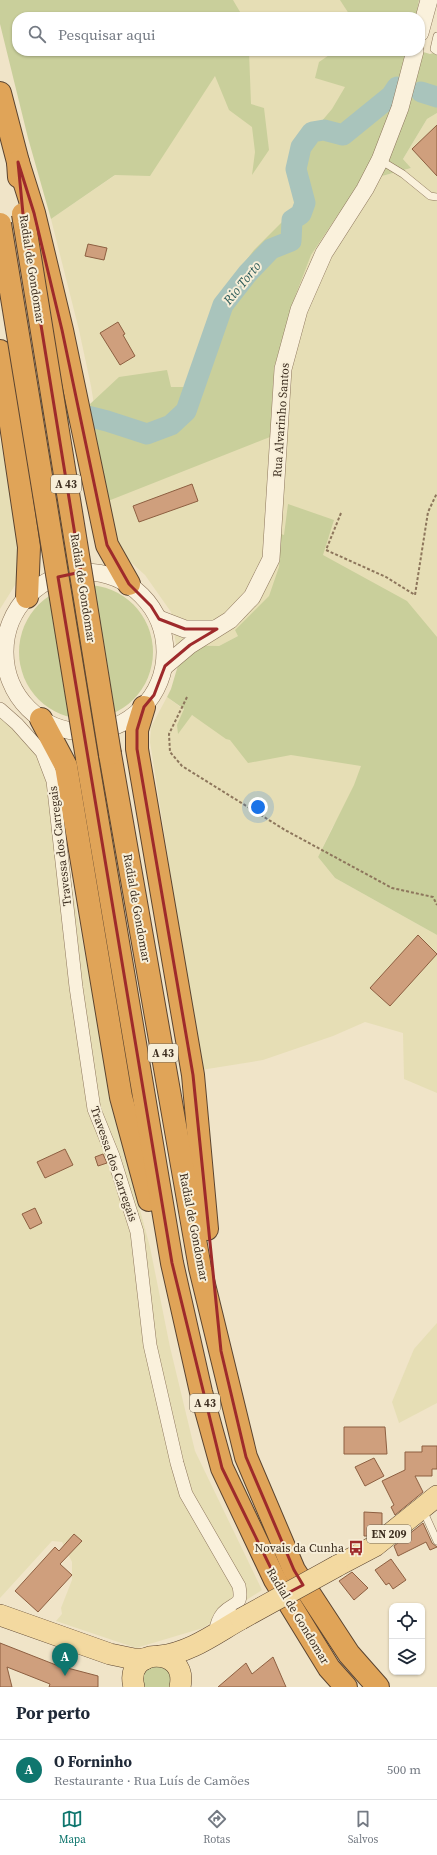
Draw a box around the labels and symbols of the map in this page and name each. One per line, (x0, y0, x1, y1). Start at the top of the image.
street label: Radial de Gondomar (16, 213, 48, 325)
water label: Rio Torto (219, 258, 265, 309)
street label: Rua Alvarinho Santos (269, 362, 293, 478)
road number: A 43 (51, 475, 81, 493)
street label: Radial de Gondomar (67, 532, 99, 644)
street label: Travessa dos Carregais (45, 785, 75, 907)
your location (248, 797, 268, 817)
street label: Radial de Gondomar (120, 853, 154, 963)
road number: A 43 (148, 1044, 178, 1062)
street label: Travessa dos Carregais (87, 1104, 141, 1224)
street label: Radial de Gondomar (176, 1172, 212, 1282)
road number: A 43 (190, 1394, 220, 1412)
road number: EN 209 (367, 1525, 411, 1543)
bus stop icon: Novais da Cunha (347, 1539, 365, 1557)
place label: Novais da Cunha (255, 1540, 345, 1556)
street label: Radial de Gondomar (263, 1565, 333, 1667)
pin: A (52, 1643, 78, 1676)

